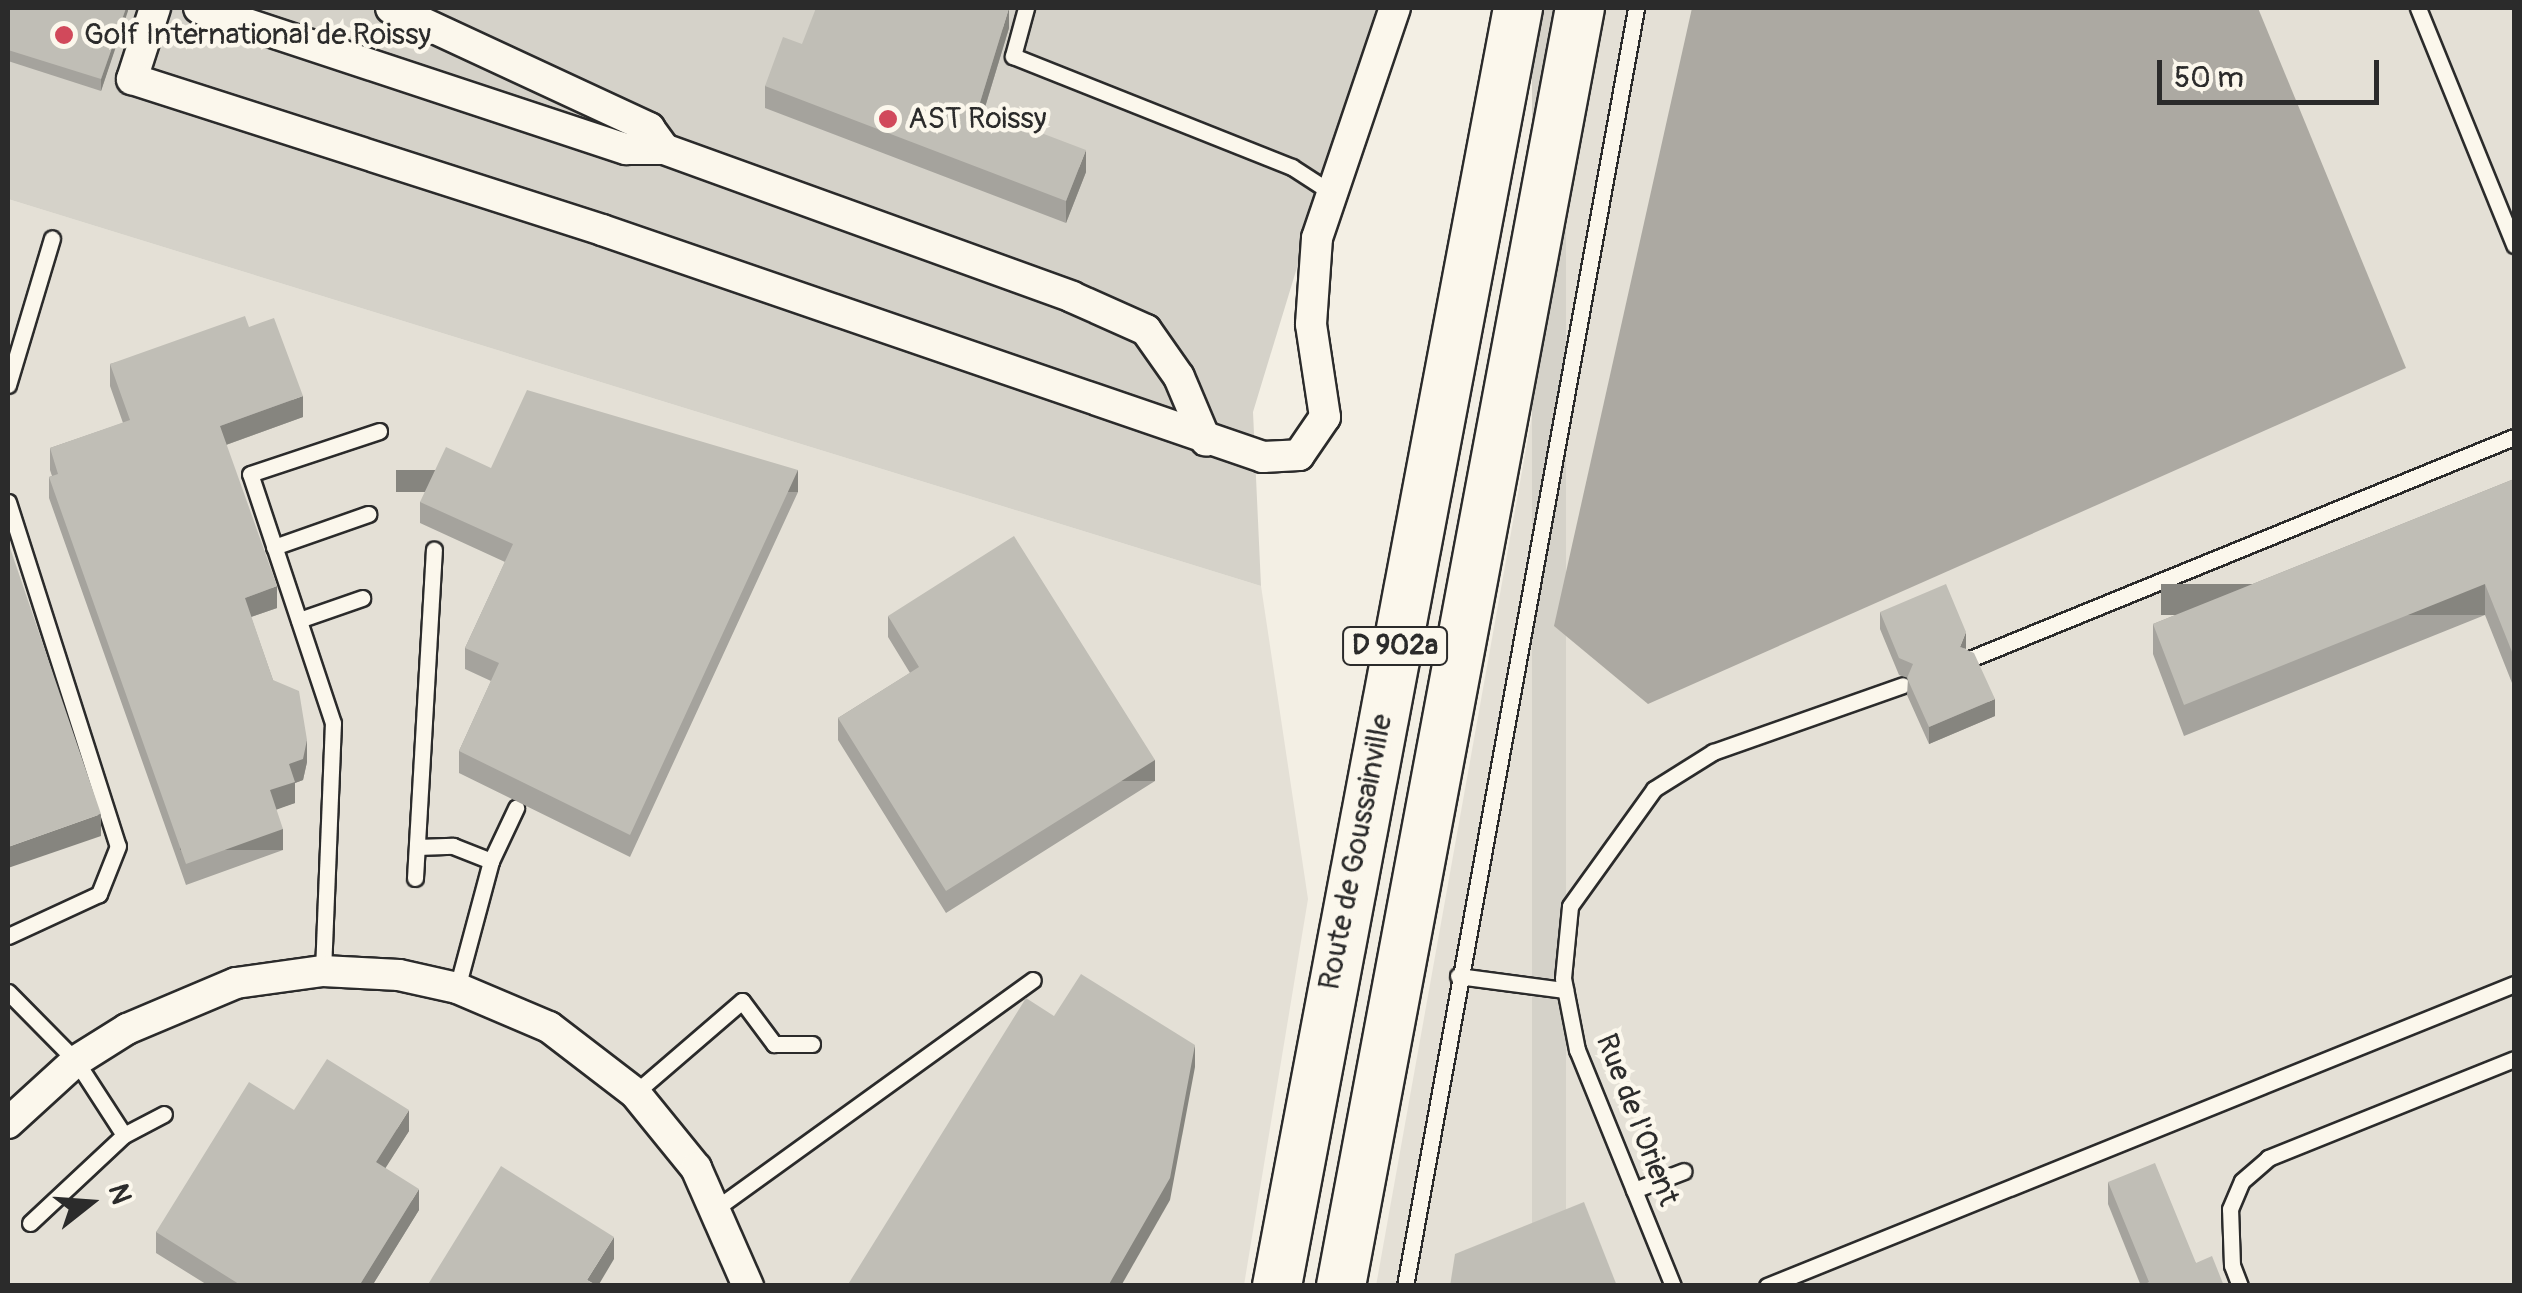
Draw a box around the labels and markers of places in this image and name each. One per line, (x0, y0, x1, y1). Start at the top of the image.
place label: Golf International de Roissy (84, 17, 431, 53)
marker: Golf International de Roissy (53, 24, 75, 46)
place label: AST Roissy (908, 101, 1047, 137)
marker: AST Roissy (877, 108, 899, 130)

